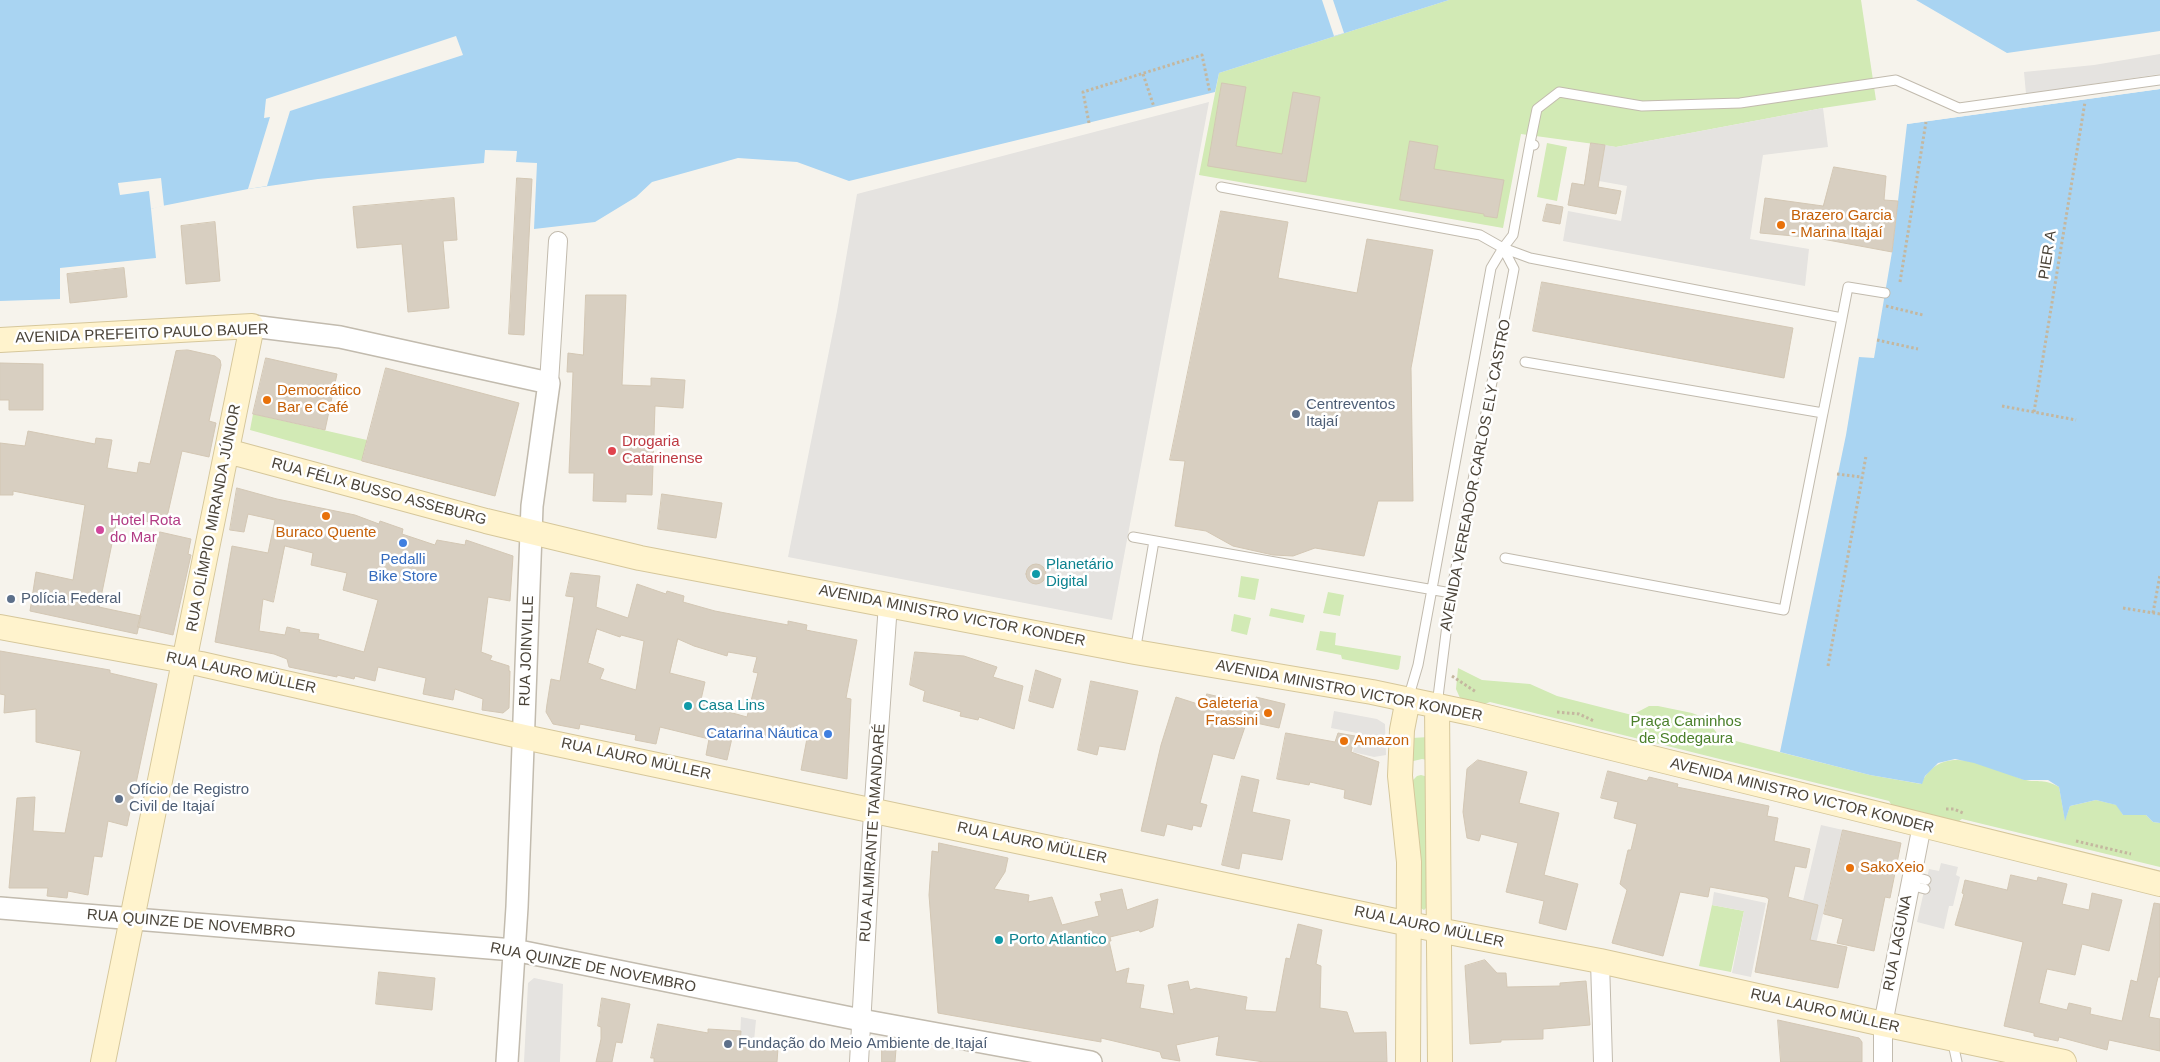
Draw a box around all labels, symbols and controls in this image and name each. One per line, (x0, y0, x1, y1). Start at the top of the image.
place label: Brazero Garcia - Marina Itajaí (1791, 207, 1892, 242)
marker: Brazero Garcia - Marina Itajaí (1775, 219, 1787, 231)
street label: PIER A (2035, 229, 2061, 281)
street label: AVENIDA VEREADOR CARLOS ELY CASTRO (1437, 318, 1515, 632)
street label: AVENIDA PREFEITO PAULO BAUER (15, 321, 269, 347)
place label: Democrático Bar e Café (277, 382, 361, 417)
marker: Democrático Bar e Café (261, 394, 273, 406)
place label: Centreventos Itajaí (1306, 396, 1395, 431)
street label: RUA OLÍMPIO MIRANDA JÚNIOR (183, 403, 245, 633)
marker: Centreventos Itajaí (1290, 408, 1302, 420)
place label: Drogaria Catarinense (622, 433, 703, 468)
marker: Drogaria Catarinense (606, 445, 618, 457)
street label: RUA FÉLIX BUSSO ASSEBURG (270, 455, 488, 529)
marker: Buraco Quente (320, 510, 332, 522)
place label: Hotel Rota do Mar (110, 512, 181, 547)
marker: Hotel Rota do Mar (94, 524, 106, 536)
place label: Buraco Quente (276, 524, 376, 542)
marker: Pedalli Bike Store (397, 537, 409, 549)
place label: Pedalli Bike Store (368, 551, 438, 586)
place label: Planetário Digital (1046, 556, 1114, 591)
marker: Planetário Digital (1030, 568, 1042, 580)
street label: AVENIDA MINISTRO VICTOR KONDER (817, 581, 1087, 651)
place label: Polícia Federal (21, 590, 121, 608)
marker: Polícia Federal (5, 593, 17, 605)
street label: RUA JOINVILLE (516, 595, 538, 707)
street label: RUA LAURO MÜLLER (165, 648, 317, 698)
street label: AVENIDA MINISTRO VICTOR KONDER (1214, 656, 1484, 726)
place label: Galeteria Frassini (1197, 695, 1258, 730)
place label: Casa Lins (698, 697, 765, 715)
marker: Casa Lins (682, 700, 694, 712)
marker: Galeteria Frassini (1262, 707, 1274, 719)
park label: Praça Caminhos de Sodegaura (1631, 713, 1741, 748)
street label: RUA ALMIRANTE TAMANDARÉ (856, 723, 890, 943)
place label: Catarina Náutica (706, 725, 818, 743)
marker: Catarina Náutica (822, 728, 834, 740)
place label: Amazon (1354, 732, 1409, 750)
street label: RUA LAURO MÜLLER (560, 734, 712, 784)
marker: Amazon (1338, 735, 1350, 747)
street label: AVENIDA MINISTRO VICTOR KONDER (1668, 754, 1936, 838)
place label: Ofício de Registro Civil de Itajaí (129, 781, 249, 816)
marker: Ofício de Registro Civil de Itajaí (113, 793, 125, 805)
street label: RUA LAURO MÜLLER (956, 818, 1108, 868)
place label: SakoXeio (1860, 859, 1924, 877)
marker: SakoXeio (1844, 862, 1856, 874)
street label: RUA LAGUNA (1880, 893, 1916, 993)
street label: RUA LAURO MÜLLER (1353, 902, 1505, 952)
street label: RUA QUINZE DE NOVEMBRO (86, 906, 296, 942)
place label: Porto Atlantico (1009, 931, 1107, 949)
marker: Porto Atlantico (993, 934, 1005, 946)
street label: RUA QUINZE DE NOVEMBRO (489, 939, 697, 997)
street label: RUA LAURO MÜLLER (1749, 985, 1901, 1037)
place label: Fundação do Meio Ambiente de Itajaí (738, 1035, 987, 1053)
marker: Fundação do Meio Ambiente de Itajaí (722, 1038, 734, 1050)

